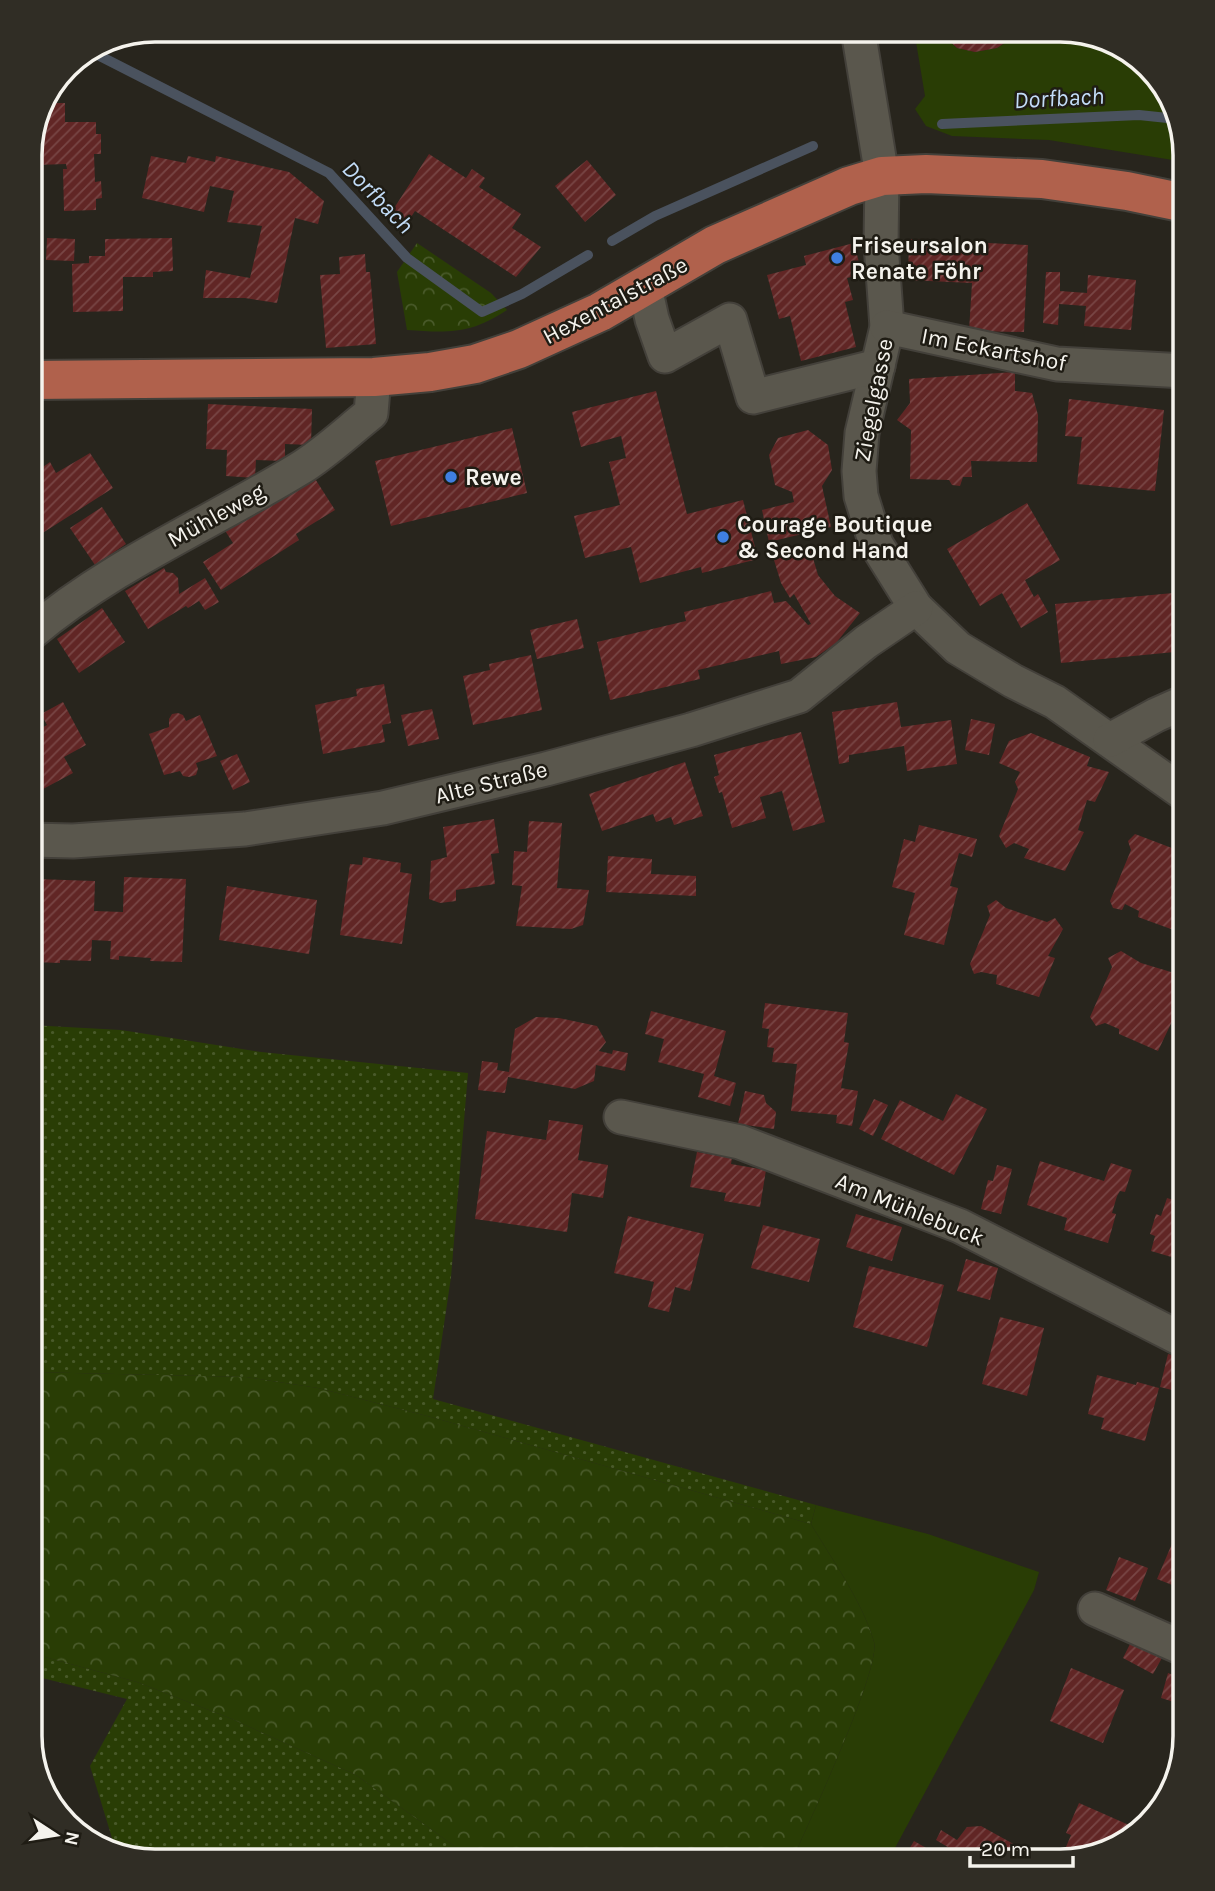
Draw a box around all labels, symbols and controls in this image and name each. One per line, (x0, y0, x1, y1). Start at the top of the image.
water label: Dorfbach (1013, 82, 1105, 114)
water label: Dorfbach (336, 155, 420, 239)
place label: Friseursalon Renate Föhr (851, 232, 988, 285)
marker: Friseursalon Renate Föhr (829, 250, 845, 266)
street label: Hexentalstraße (538, 251, 692, 350)
street label: Im Eckartshof (919, 322, 1069, 377)
street label: Ziegelgasse (848, 336, 899, 464)
place label: Rewe (465, 464, 522, 491)
marker: Rewe (443, 469, 459, 485)
street label: Mühleweg (163, 478, 270, 553)
place label: Courage Boutique & Second Hand (737, 511, 933, 564)
marker: Courage Boutique & Second Hand (715, 529, 731, 545)
street label: Alte Straße (432, 755, 550, 809)
street label: Am Mühlebuck (831, 1167, 988, 1252)
north arrow (21, 1800, 91, 1870)
scale bar (970, 1825, 1073, 1869)
text: N (59, 1829, 84, 1847)
text: 20 m (981, 1837, 1030, 1861)

